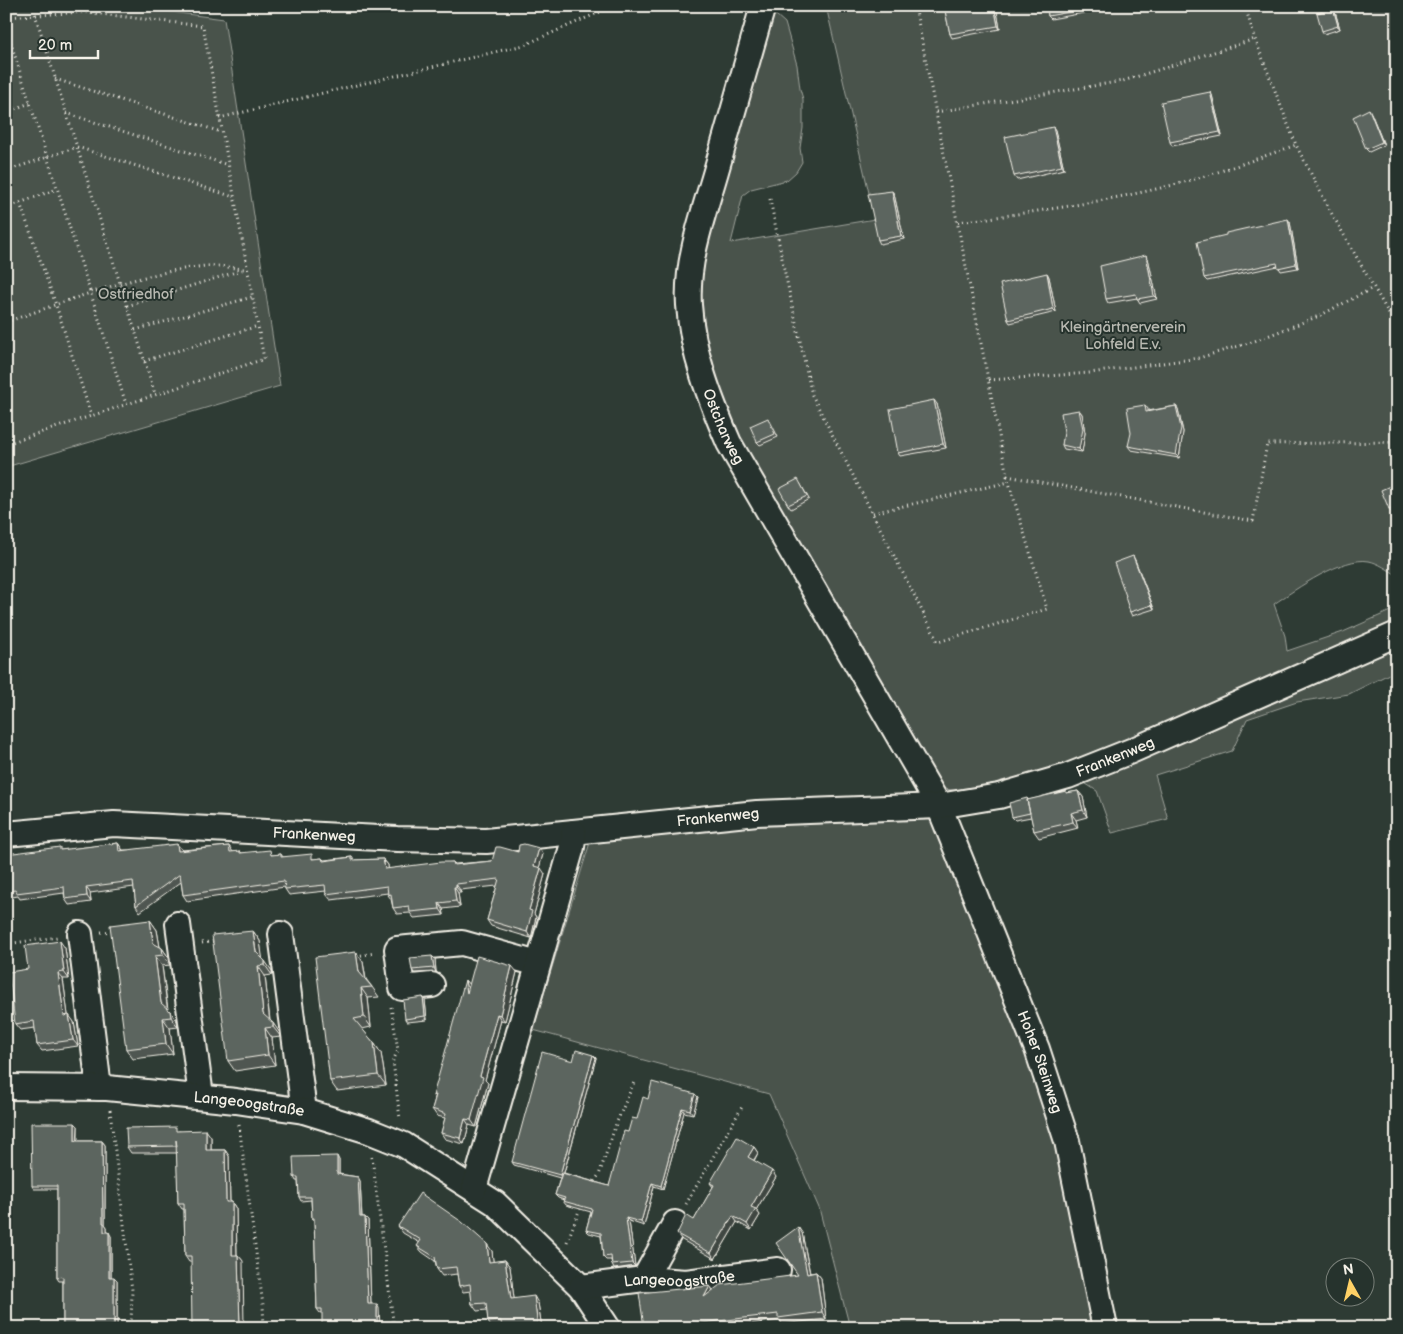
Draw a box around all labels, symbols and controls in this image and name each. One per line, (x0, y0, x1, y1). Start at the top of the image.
scale bar (30, 28, 98, 60)
text: 20 m (38, 36, 72, 55)
park label: Ostfriedhof (98, 285, 174, 304)
park label: Kleingärtnerverein Lohfeld E.v. (1060, 318, 1186, 354)
street label: Ostcharweg (699, 386, 749, 468)
street label: Frankenweg (1073, 732, 1157, 781)
street label: Frankenweg (676, 803, 760, 831)
street label: Frankenweg (272, 823, 356, 846)
street label: Hoher Steinweg (1013, 1008, 1067, 1116)
street label: Langeoogstraße (193, 1087, 306, 1120)
north arrow (1326, 1256, 1376, 1306)
text: N (1342, 1260, 1355, 1279)
street label: Langeoogstraße (623, 1266, 736, 1292)

